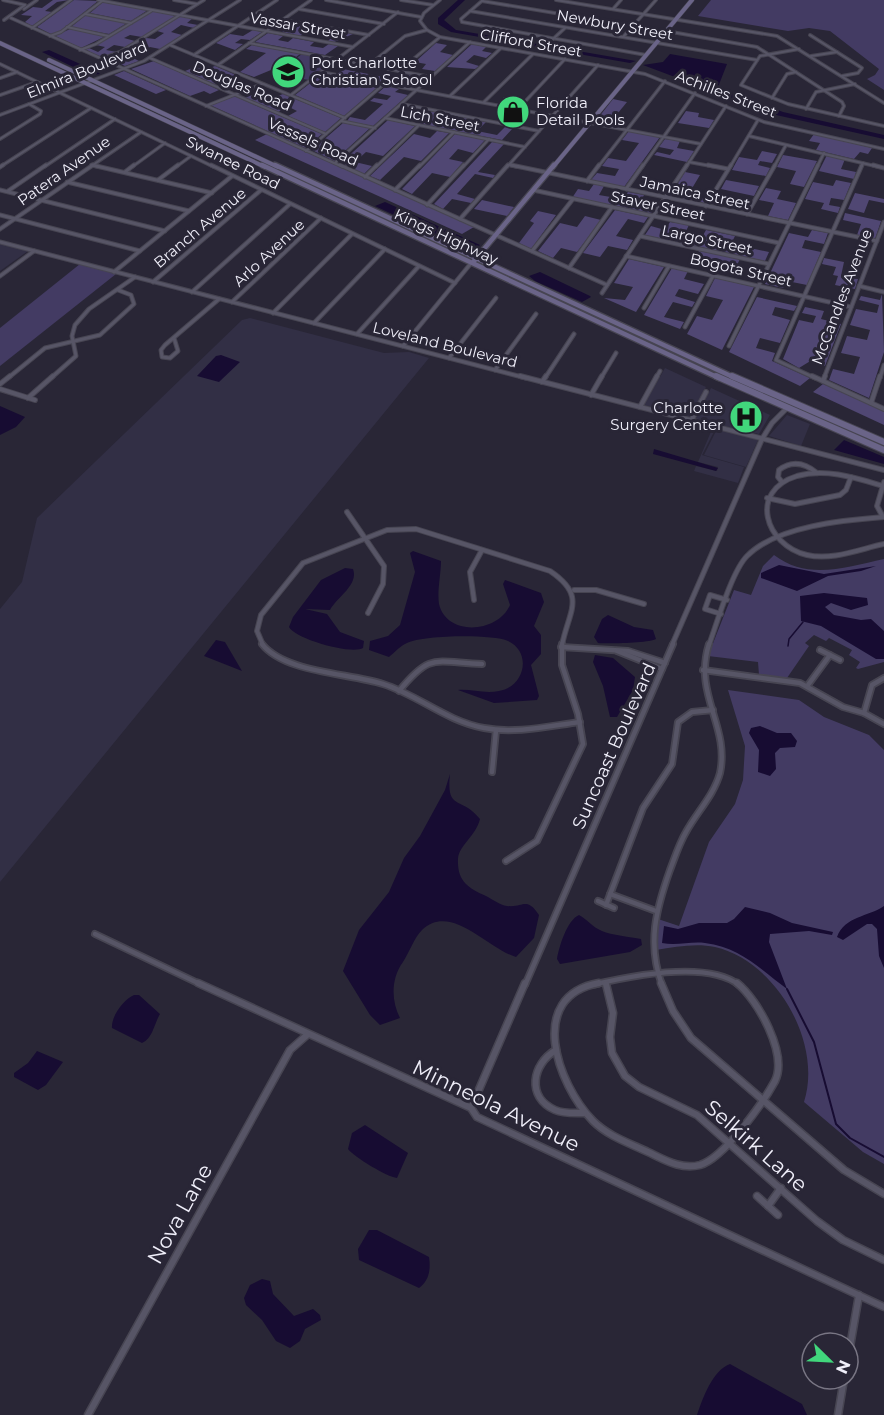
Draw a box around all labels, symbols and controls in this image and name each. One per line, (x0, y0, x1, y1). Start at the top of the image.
street label: Newbury Street (555, 5, 675, 44)
street label: Vassar Street (249, 8, 348, 43)
street label: Clifford Street (478, 24, 584, 61)
street label: Elmira Boulevard (24, 37, 150, 102)
place label: Port Charlotte Christian School (311, 53, 433, 89)
school or university icon: Port Charlotte Christian School (270, 54, 306, 90)
street label: Douglas Road (190, 56, 294, 115)
street label: Achilles Street (673, 66, 779, 122)
place label: Florida Detail Pools (536, 93, 625, 129)
shop icon: Florida Detail Pools (495, 94, 531, 130)
street label: Lich Street (399, 101, 481, 136)
street label: Vessels Road (265, 113, 361, 170)
street label: Patera Avenue (14, 132, 114, 210)
street label: Swanee Road (183, 132, 283, 193)
street label: Jamaica Street (637, 171, 752, 213)
street label: Branch Avenue (150, 183, 250, 272)
street label: Staver Street (609, 186, 707, 225)
street label: Kings Highway (391, 204, 502, 269)
street label: Arlo Avenue (229, 215, 308, 290)
street label: Largo Street (660, 221, 754, 258)
street label: McCandles Avenue (807, 226, 876, 367)
street label: Bogota Street (688, 249, 794, 291)
street label: Loveland Boulevard (371, 317, 519, 372)
place label: Charlotte Surgery Center (610, 398, 723, 434)
hospital icon: Charlotte Surgery Center (728, 399, 764, 435)
street label: Suncoast Boulevard (567, 659, 661, 833)
street label: Minneola Avenue (409, 1054, 584, 1157)
street label: Selkirk Lane (700, 1094, 813, 1197)
street label: Nova Lane (142, 1159, 217, 1268)
north arrow (800, 1331, 860, 1391)
text: N (832, 1357, 855, 1377)

